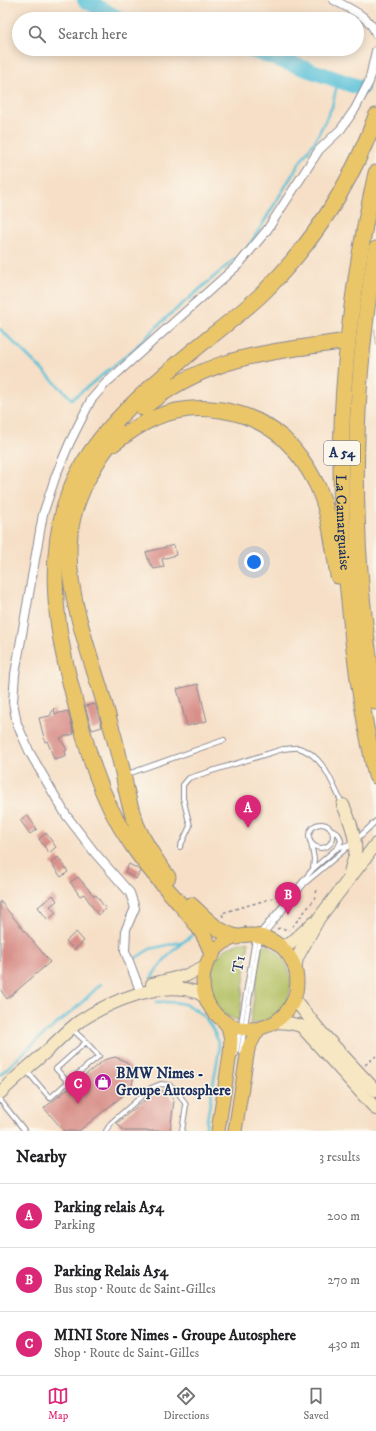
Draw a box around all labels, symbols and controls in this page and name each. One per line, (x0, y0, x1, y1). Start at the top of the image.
search box (12, 12, 364, 56)
icon: search (26, 23, 48, 45)
text: Search here (58, 25, 127, 44)
road number: A 54 (324, 441, 360, 465)
street label: La Camarguaise (332, 474, 355, 571)
your location (244, 552, 264, 572)
pin: A (235, 795, 261, 828)
pin: B (275, 882, 301, 915)
street label: T1 (228, 954, 250, 974)
place label: BMW Nimes - Groupe Autosphere (116, 1064, 232, 1100)
pin: C (65, 1071, 91, 1104)
shop icon: BMW Nimes - Groupe Autosphere (93, 1072, 113, 1092)
text: Nearby (16, 1146, 66, 1168)
text: 3 results (319, 1149, 360, 1165)
text: Parking relais A54 (54, 1198, 164, 1217)
text: A (25, 1208, 33, 1224)
text: 200 m (327, 1208, 360, 1224)
text: Parking (54, 1217, 95, 1233)
text: Parking Relais A54 (54, 1262, 168, 1281)
text: B (25, 1272, 33, 1288)
text: 270 m (328, 1272, 360, 1288)
text: Bus stop · Route de Saint-Gilles (54, 1281, 216, 1297)
text: MINI Store Nimes - Groupe Autosphere (54, 1326, 296, 1345)
text: C (25, 1336, 33, 1352)
text: 430 m (328, 1336, 360, 1352)
text: Shop · Route de Saint-Gilles (54, 1345, 199, 1361)
tab: Map (47, 1385, 69, 1423)
tab: Directions (164, 1385, 209, 1423)
tab: Saved (304, 1385, 329, 1423)

